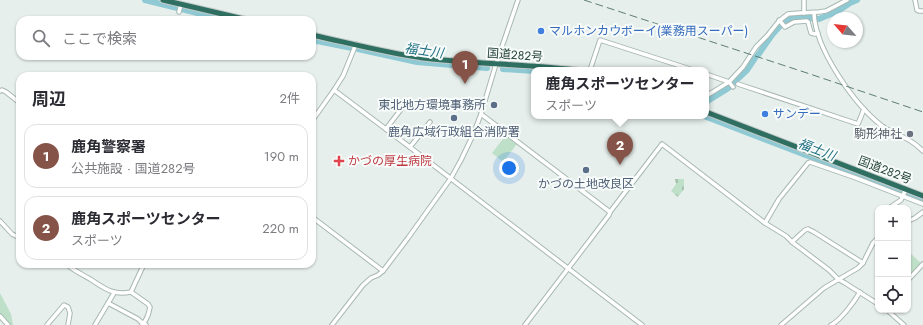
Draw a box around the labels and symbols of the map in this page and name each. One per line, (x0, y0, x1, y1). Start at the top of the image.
north arrow (827, 12, 863, 48)
place label: マルホンカウボーイ(業務用スーパー) (549, 22, 748, 40)
marker: マルホンカウボーイ(業務用スーパー) (536, 26, 546, 36)
water label: 福士川 (403, 38, 447, 63)
street label: 国道282号 (486, 44, 544, 66)
pin: 1 (452, 51, 478, 84)
place label: 東北地方環境事務所 (378, 96, 486, 114)
marker: 東北地方環境事務所 (489, 100, 499, 110)
place label: サンデー (773, 105, 821, 123)
marker: サンデー (760, 109, 770, 119)
marker: 鹿角広域行政組合消防署 (449, 113, 459, 123)
place label: 鹿角広域行政組合消防署 (388, 123, 520, 141)
place label: 駒形神社 (854, 125, 902, 143)
marker: 駒形神社 (905, 129, 915, 139)
pin: 2 (607, 132, 633, 165)
water label: 福士川 (795, 134, 840, 166)
place label: かづの厚生病院 (348, 152, 432, 170)
street label: 国道282号 (856, 152, 914, 188)
marker: かづの厚生病院 (333, 155, 345, 167)
your location (499, 158, 519, 178)
marker: かづの土地改良区 (581, 165, 591, 175)
place label: かづの土地改良区 (538, 175, 634, 193)

